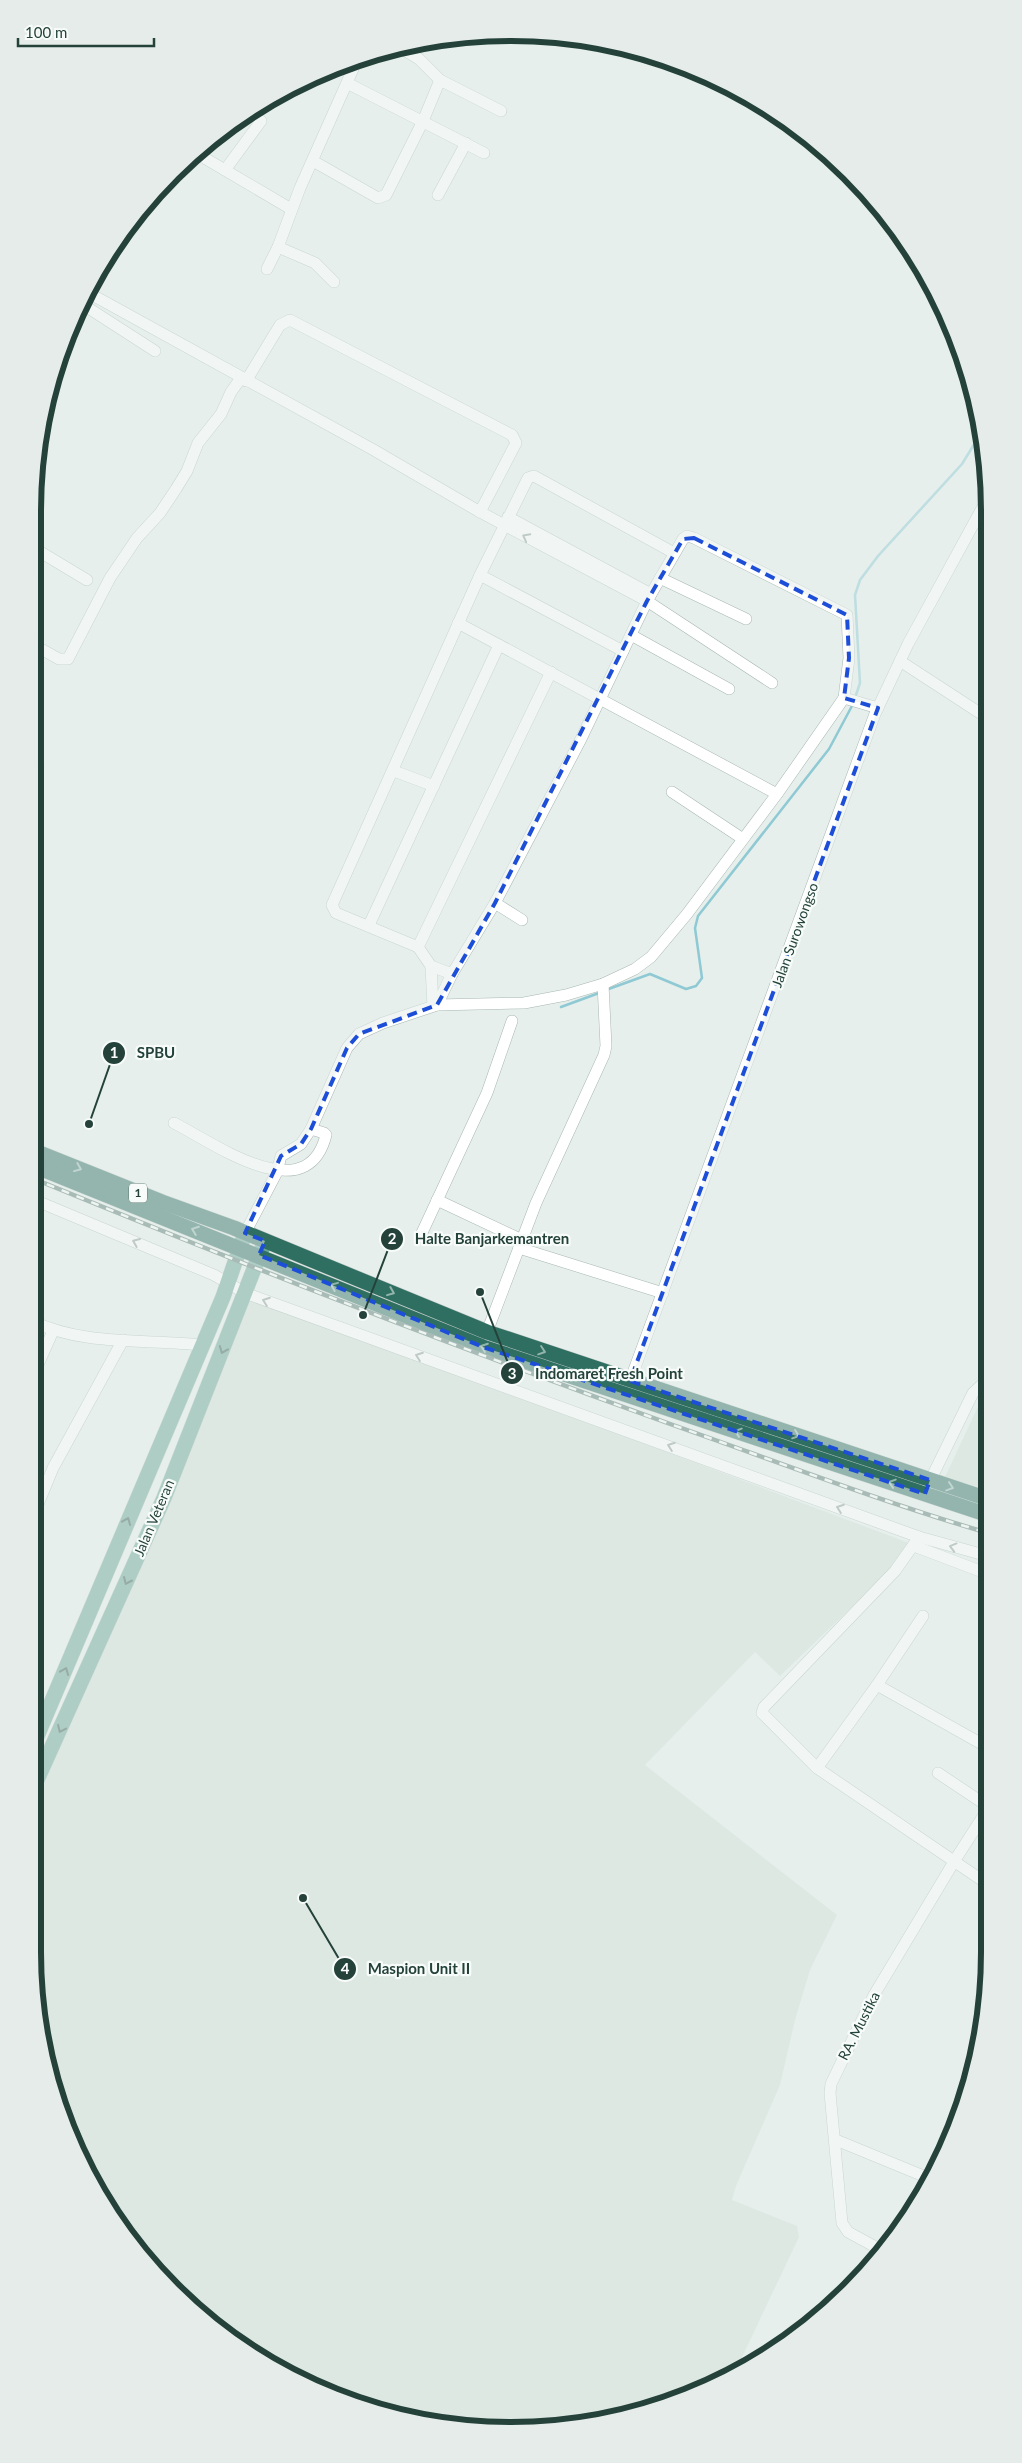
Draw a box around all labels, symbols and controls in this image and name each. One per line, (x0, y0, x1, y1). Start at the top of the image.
scale bar (18, 15, 154, 47)
text: 100 m (25, 23, 67, 41)
one-way arrow (523, 533, 532, 543)
street label: Jalan Surowongso (768, 880, 821, 989)
callout: SPBU (102, 1038, 185, 1068)
text: 1 (110, 1043, 118, 1061)
text: SPBU (137, 1043, 175, 1061)
one-way arrow (73, 1162, 82, 1173)
road number: 1 (129, 1184, 147, 1202)
callout: Halte Banjarkemantren (379, 1224, 579, 1254)
one-way arrow (191, 1226, 200, 1236)
text: 2 (388, 1229, 397, 1247)
text: Halte Banjarkemantren (415, 1229, 569, 1247)
one-way arrow (132, 1238, 141, 1248)
one-way arrow (330, 1281, 339, 1292)
one-way arrow (386, 1286, 395, 1297)
one-way arrow (263, 1297, 271, 1307)
one-way arrow (481, 1343, 489, 1353)
one-way arrow (219, 1345, 229, 1354)
one-way arrow (538, 1345, 546, 1355)
one-way arrow (416, 1352, 424, 1362)
callout: Indomaret Fresh Point (500, 1358, 693, 1388)
text: 3 (508, 1364, 516, 1382)
text: Indomaret Fresh Point (535, 1364, 683, 1382)
one-way arrow (734, 1428, 743, 1438)
one-way arrow (792, 1429, 800, 1439)
one-way arrow (667, 1442, 676, 1452)
street label: Jalan Veteran (130, 1477, 177, 1559)
one-way arrow (888, 1479, 897, 1489)
one-way arrow (946, 1481, 954, 1491)
one-way arrow (836, 1504, 845, 1514)
one-way arrow (121, 1517, 131, 1525)
one-way arrow (949, 1542, 958, 1553)
one-way arrow (123, 1576, 134, 1585)
one-way arrow (59, 1667, 70, 1676)
one-way arrow (57, 1724, 68, 1733)
callout: Maspion Unit II (333, 1954, 480, 1984)
text: 4 (341, 1959, 350, 1977)
text: Maspion Unit II (368, 1959, 470, 1977)
street label: RA. Mustika (834, 1989, 883, 2063)

